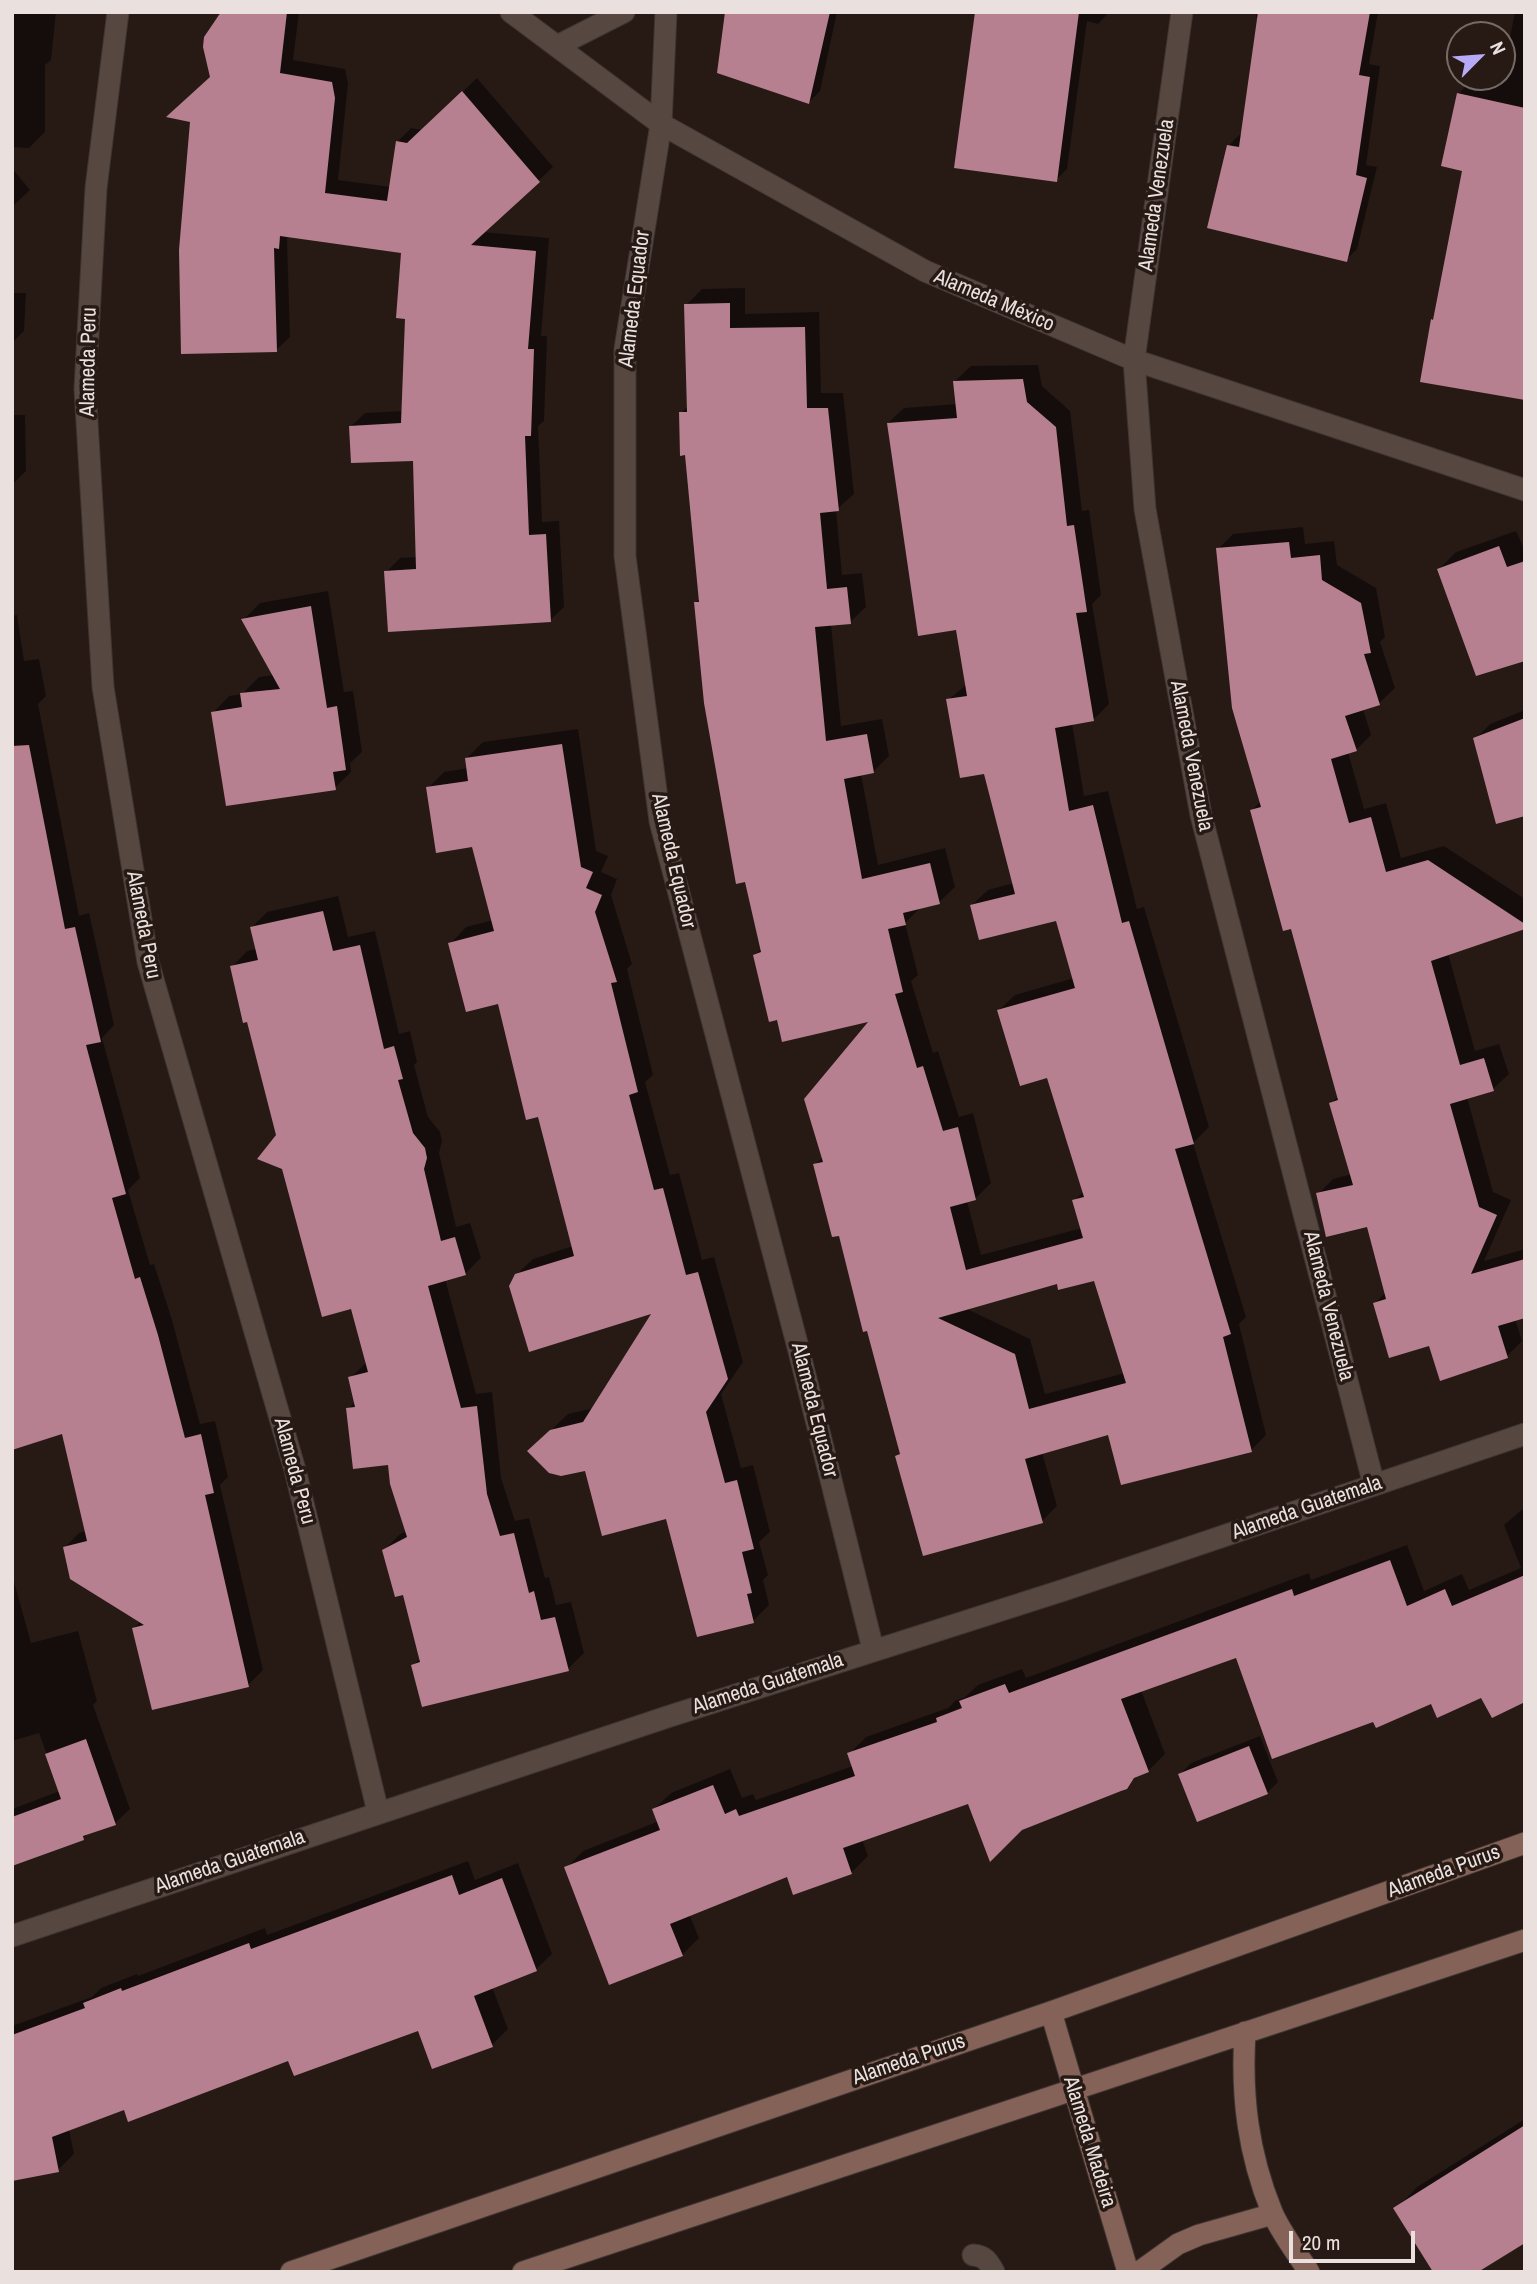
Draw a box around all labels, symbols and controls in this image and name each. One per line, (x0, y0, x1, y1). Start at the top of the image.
north arrow (1446, 21, 1516, 91)
text: N (1484, 37, 1512, 59)
street label: Alameda Venezuela (1134, 117, 1180, 273)
street label: Alameda Equador (614, 229, 656, 369)
street label: Alameda México (930, 264, 1058, 338)
street label: Alameda Peru (75, 307, 103, 417)
street label: Alameda Venezuela (1164, 678, 1218, 834)
street label: Alameda Equador (645, 791, 701, 931)
street label: Alameda Peru (120, 869, 166, 981)
street label: Alameda Venezuela (1297, 1229, 1359, 1383)
street label: Alameda Equador (785, 1340, 843, 1480)
street label: Alameda Peru (268, 1415, 320, 1527)
street label: Alameda Guatemala (1229, 1471, 1385, 1545)
street label: Alameda Guatemala (689, 1648, 847, 1720)
street label: Alameda Guatemala (152, 1825, 308, 1899)
street label: Alameda Purus (1384, 1840, 1504, 1904)
street label: Alameda Purus (849, 2029, 969, 2091)
street label: Alameda Madeira (1057, 2073, 1121, 2211)
scale bar (1292, 2218, 1418, 2262)
text: 20 m (1302, 2228, 1340, 2257)

